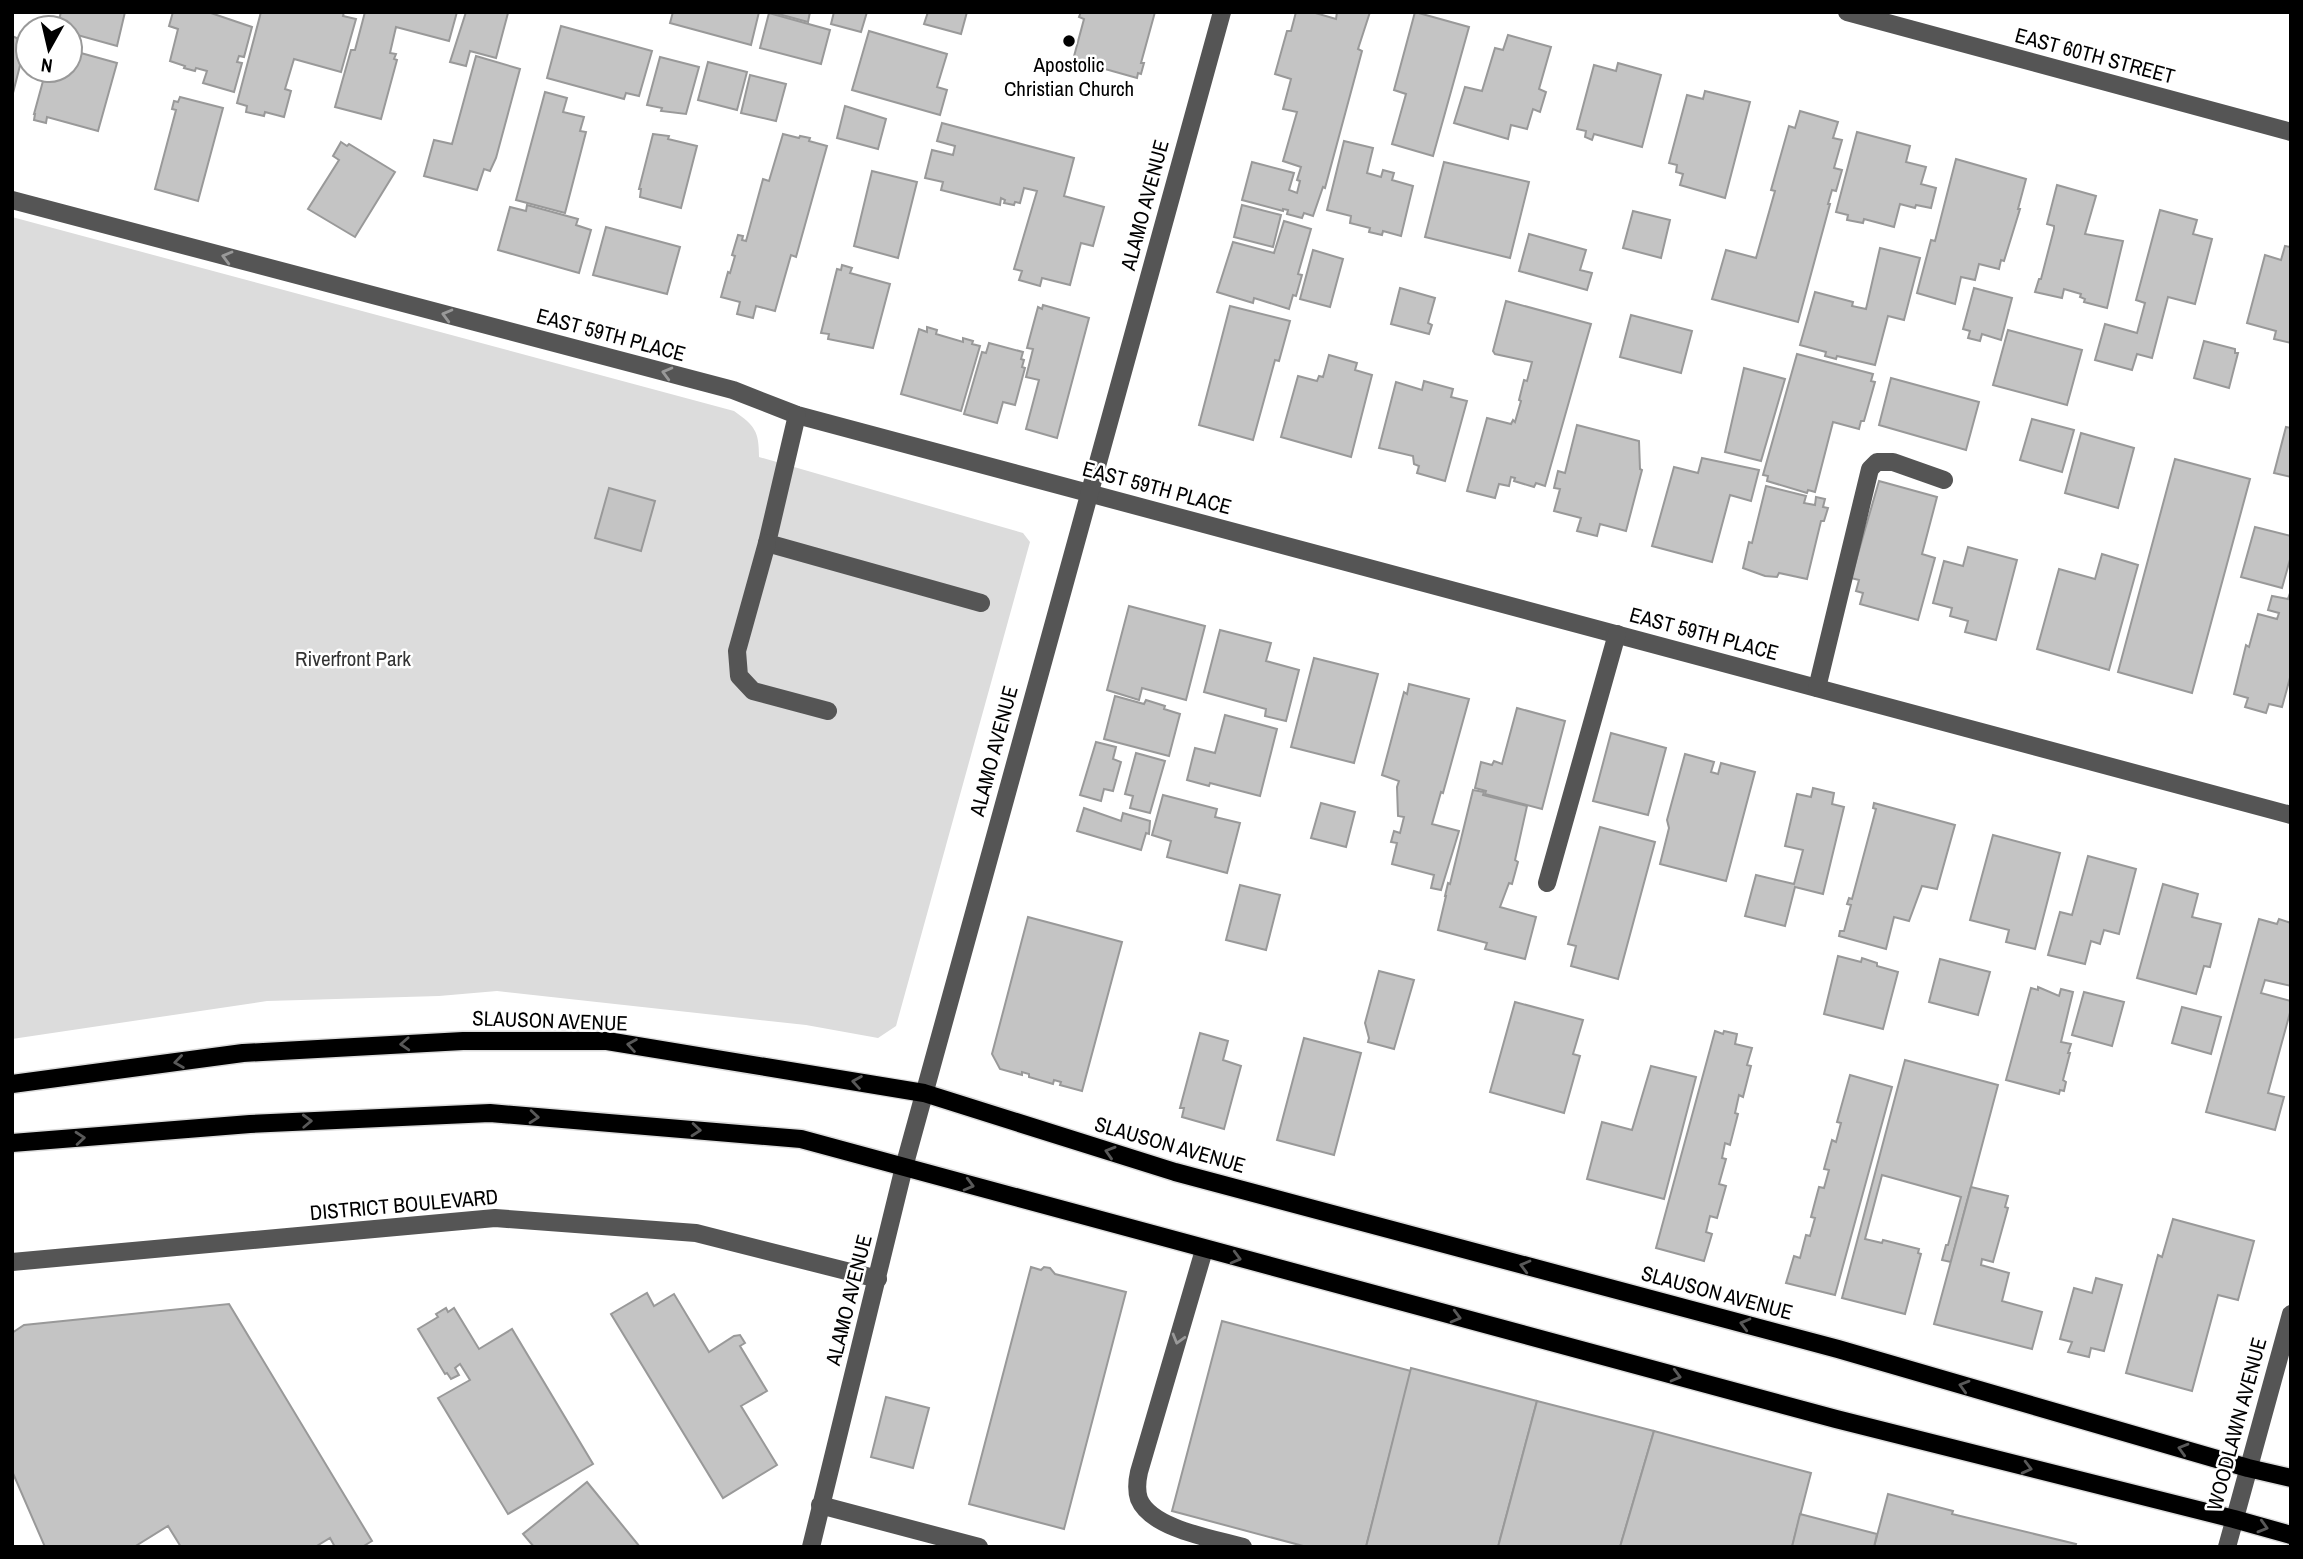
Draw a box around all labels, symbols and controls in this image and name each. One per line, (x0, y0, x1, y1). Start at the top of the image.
north arrow (14, 14, 84, 84)
street label: EAST 60TH STREET (2012, 20, 2179, 91)
marker: Apostolic Christian Church (1061, 33, 1077, 49)
place label: Apostolic Christian Church (1004, 50, 1134, 103)
text: N (39, 52, 54, 79)
street label: ALAMO AVENUE (1113, 137, 1176, 274)
one-way arrow (221, 251, 233, 265)
street label: EAST 59TH PLACE (534, 301, 689, 368)
one-way arrow (441, 309, 453, 323)
one-way arrow (661, 367, 673, 381)
street label: EAST 59TH PLACE (1080, 454, 1235, 521)
street label: EAST 59TH PLACE (1627, 600, 1782, 667)
park label: Riverfront Park (295, 644, 411, 673)
street label: ALAMO AVENUE (962, 683, 1025, 820)
street label: SLAUSON AVENUE (472, 1003, 628, 1038)
one-way arrow (400, 1037, 411, 1052)
one-way arrow (627, 1038, 638, 1053)
one-way arrow (173, 1054, 185, 1069)
one-way arrow (851, 1075, 863, 1090)
one-way arrow (529, 1109, 540, 1124)
street label: SLAUSON AVENUE (1091, 1109, 1249, 1180)
one-way arrow (302, 1114, 313, 1129)
one-way arrow (690, 1122, 701, 1137)
one-way arrow (75, 1131, 86, 1146)
one-way arrow (1105, 1145, 1117, 1160)
one-way arrow (963, 1177, 975, 1192)
street label: DISTRICT BOULEVARD (309, 1182, 499, 1227)
street label: ALAMO AVENUE (818, 1232, 879, 1369)
one-way arrow (1230, 1250, 1242, 1265)
street label: SLAUSON AVENUE (1638, 1258, 1796, 1327)
one-way arrow (1519, 1259, 1531, 1274)
one-way arrow (1450, 1309, 1462, 1324)
one-way arrow (1739, 1318, 1751, 1332)
one-way arrow (1171, 1333, 1186, 1345)
street label: WOODLAWN AVENUE (2199, 1334, 2274, 1514)
one-way arrow (1669, 1368, 1681, 1383)
one-way arrow (1958, 1379, 1970, 1394)
one-way arrow (2177, 1443, 2189, 1457)
one-way arrow (2021, 1460, 2033, 1474)
one-way arrow (2256, 1519, 2268, 1533)

